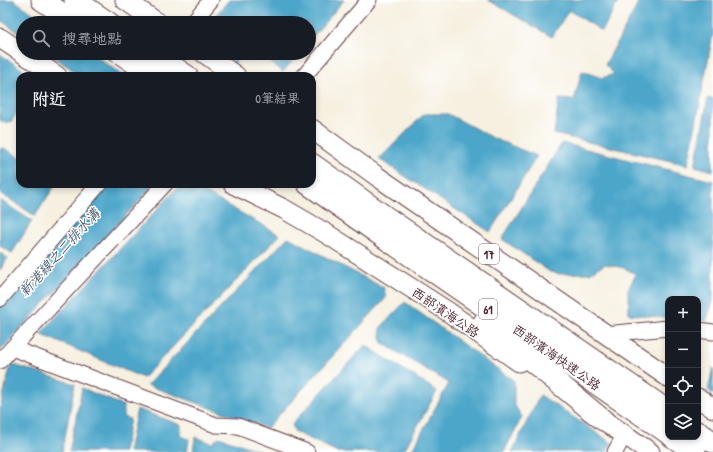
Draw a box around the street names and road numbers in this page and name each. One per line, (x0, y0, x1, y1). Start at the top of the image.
road number: 17 (479, 244, 499, 264)
street label: 西部濱海公路 (409, 283, 483, 341)
road number: 61 (479, 299, 497, 319)
street label: 西部濱海快速公路 (509, 320, 605, 394)

